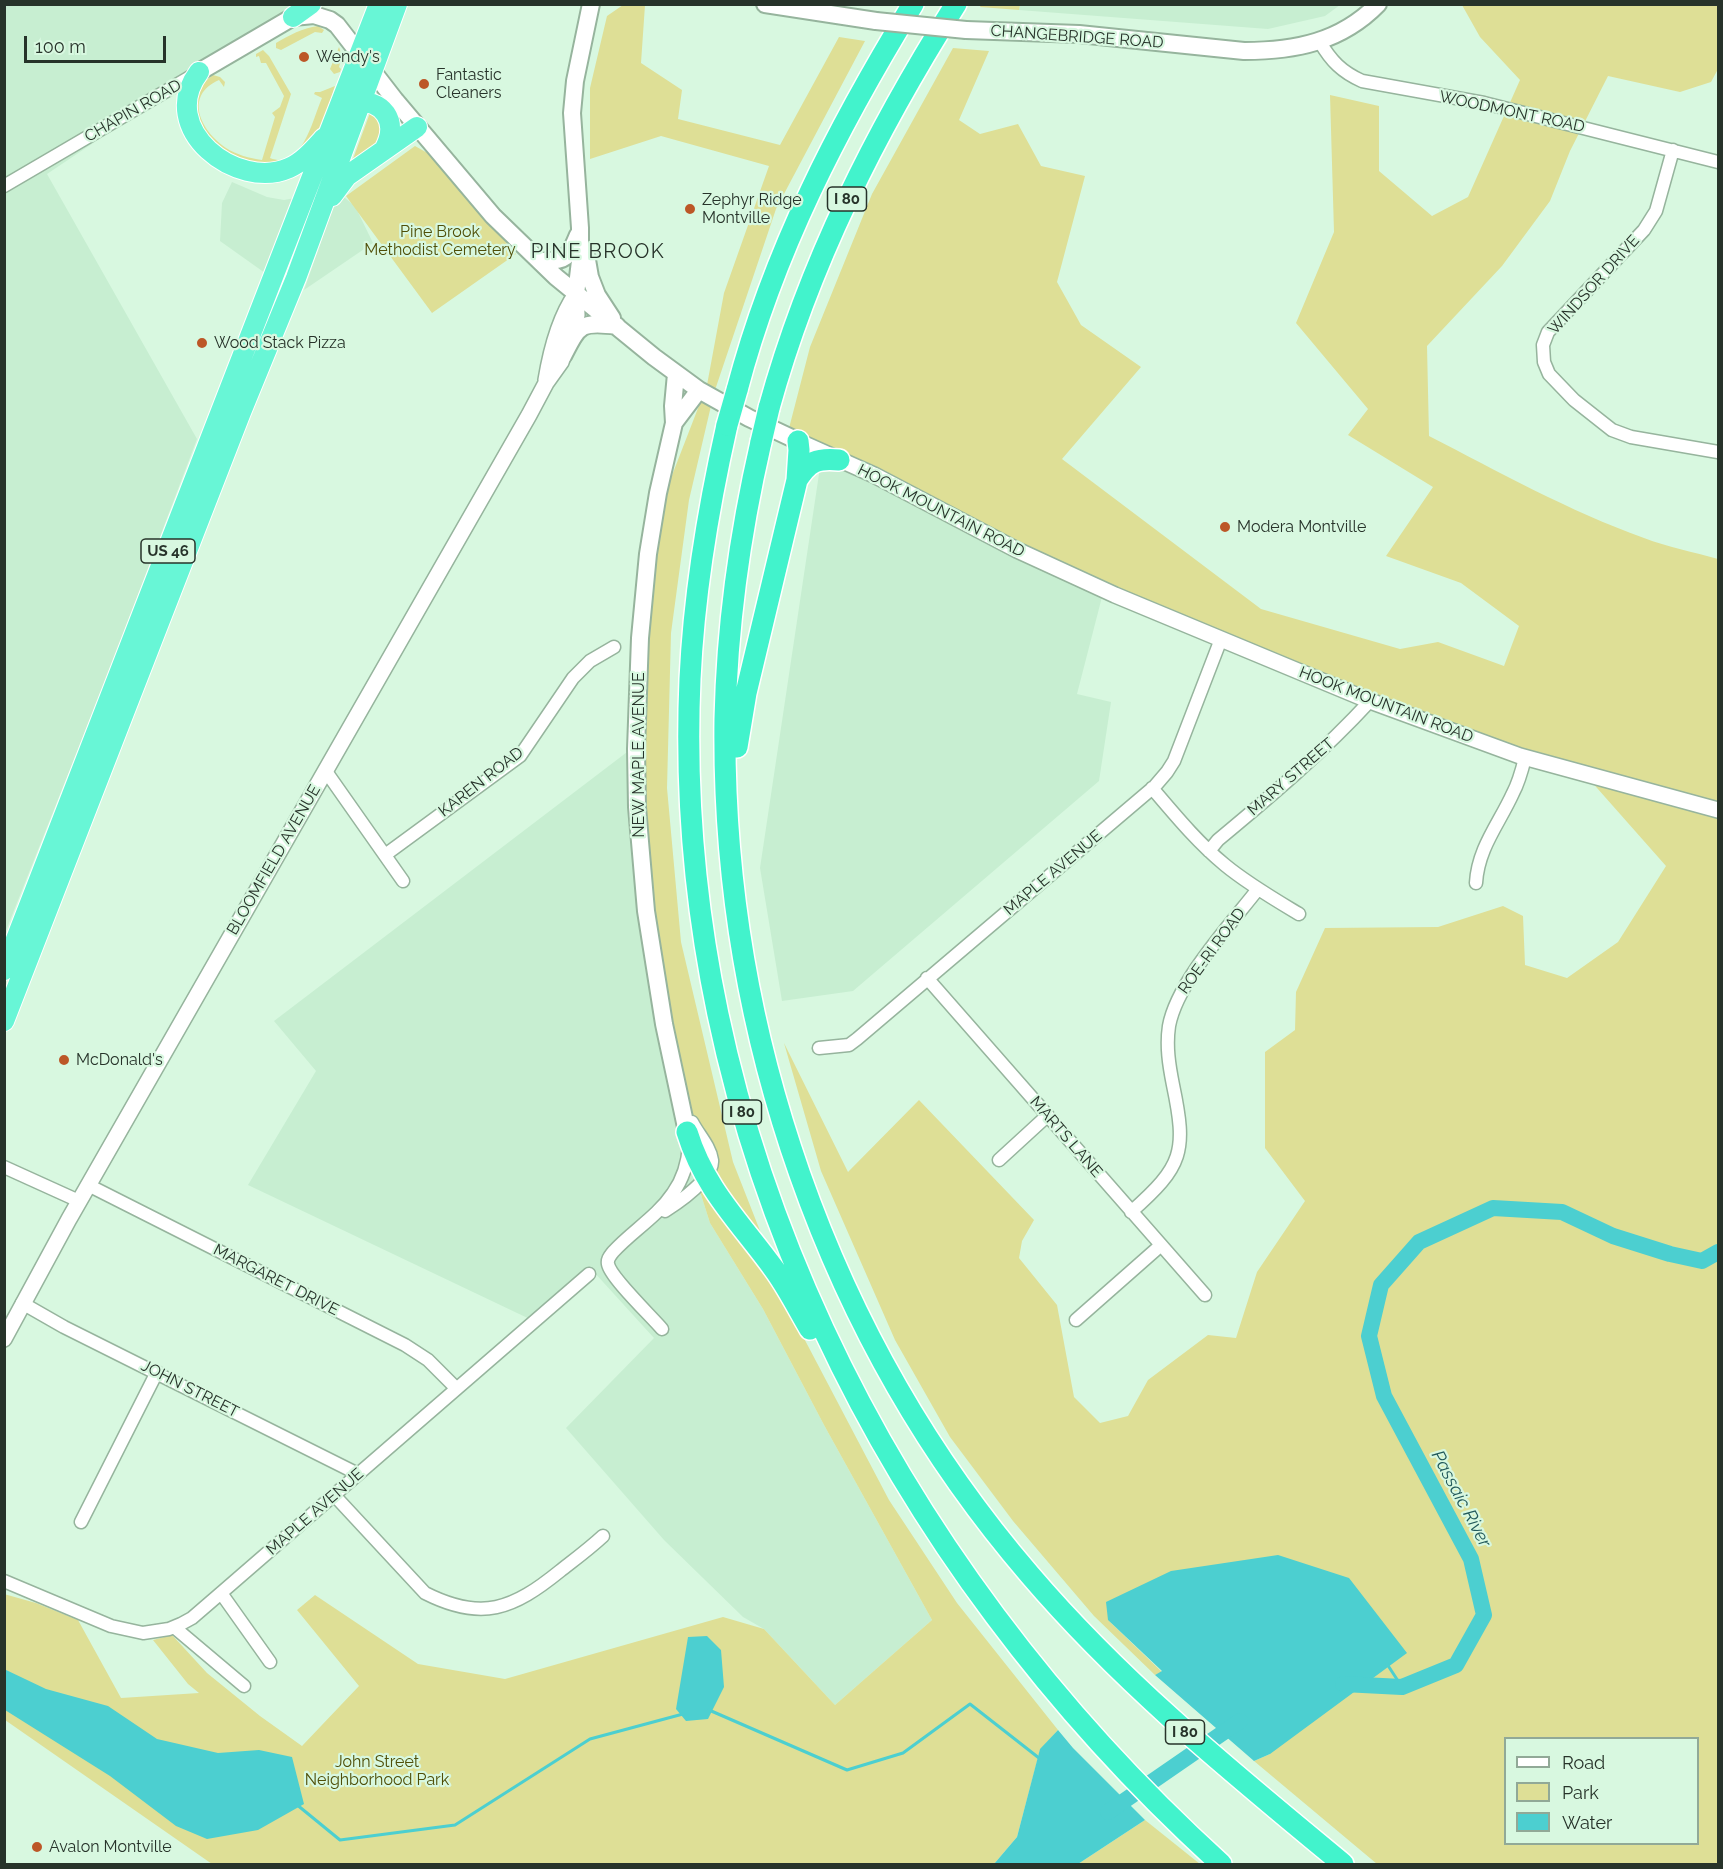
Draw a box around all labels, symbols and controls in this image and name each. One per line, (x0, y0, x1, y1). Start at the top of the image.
street label: CHANGEBRIDGE ROAD (990, 21, 1164, 53)
scale bar (27, 24, 170, 62)
text: 100 m (35, 36, 86, 57)
place label: Wendy's (316, 47, 380, 67)
marker: Wendy's (297, 50, 311, 64)
place label: Fantastic Cleaners (436, 65, 502, 103)
street label: CHAPIN ROAD (81, 76, 185, 146)
marker: Fantastic Cleaners (417, 77, 431, 91)
street label: WOODMONT ROAD (1437, 87, 1587, 137)
road number: I 80 (828, 187, 866, 211)
place label: Zephyr Ridge Montville (702, 190, 802, 228)
marker: Zephyr Ridge Montville (683, 202, 697, 216)
park label: Pine Brook Methodist Cemetery (364, 222, 516, 260)
street label: WINDSOR DRIVE (1544, 231, 1644, 339)
district label: PINE BROOK (531, 240, 665, 264)
place label: Wood Stack Pizza (214, 333, 346, 353)
marker: Wood Stack Pizza (195, 336, 209, 350)
street label: HOOK MOUNTAIN ROAD (854, 460, 1028, 562)
place label: Modera Montville (1237, 517, 1366, 537)
marker: Modera Montville (1218, 520, 1232, 534)
road number: US 46 (141, 539, 195, 563)
street label: HOOK MOUNTAIN ROAD (1296, 663, 1476, 747)
street label: NEW MAPLE AVENUE (629, 672, 649, 838)
street label: MARY STREET (1244, 734, 1338, 820)
street label: KAREN ROAD (435, 743, 527, 821)
street label: BLOOMFIELD AVENUE (223, 781, 325, 939)
street label: MAPLE AVENUE (1000, 826, 1106, 920)
street label: ROE-RI ROAD (1174, 904, 1250, 998)
place label: McDonald's (76, 1050, 163, 1070)
marker: McDonald's (57, 1053, 71, 1067)
street label: MARTS LANE (1026, 1093, 1106, 1181)
road number: I 80 (722, 1100, 762, 1124)
street label: MARGARET DRIVE (210, 1240, 342, 1320)
street label: JOHN STREET (138, 1356, 242, 1422)
water label: Passaic River (1426, 1447, 1496, 1551)
street label: MAPLE AVENUE (262, 1465, 368, 1559)
road number: I 80 (1166, 1720, 1204, 1744)
legend (1504, 1737, 1699, 1845)
park label: John Street Neighborhood Park (305, 1752, 449, 1790)
text: Road (1562, 1752, 1605, 1773)
text: Park (1562, 1782, 1599, 1803)
text: Water (1562, 1812, 1612, 1833)
place label: Avalon Montville (49, 1837, 172, 1857)
marker: Avalon Montville (30, 1840, 44, 1854)

